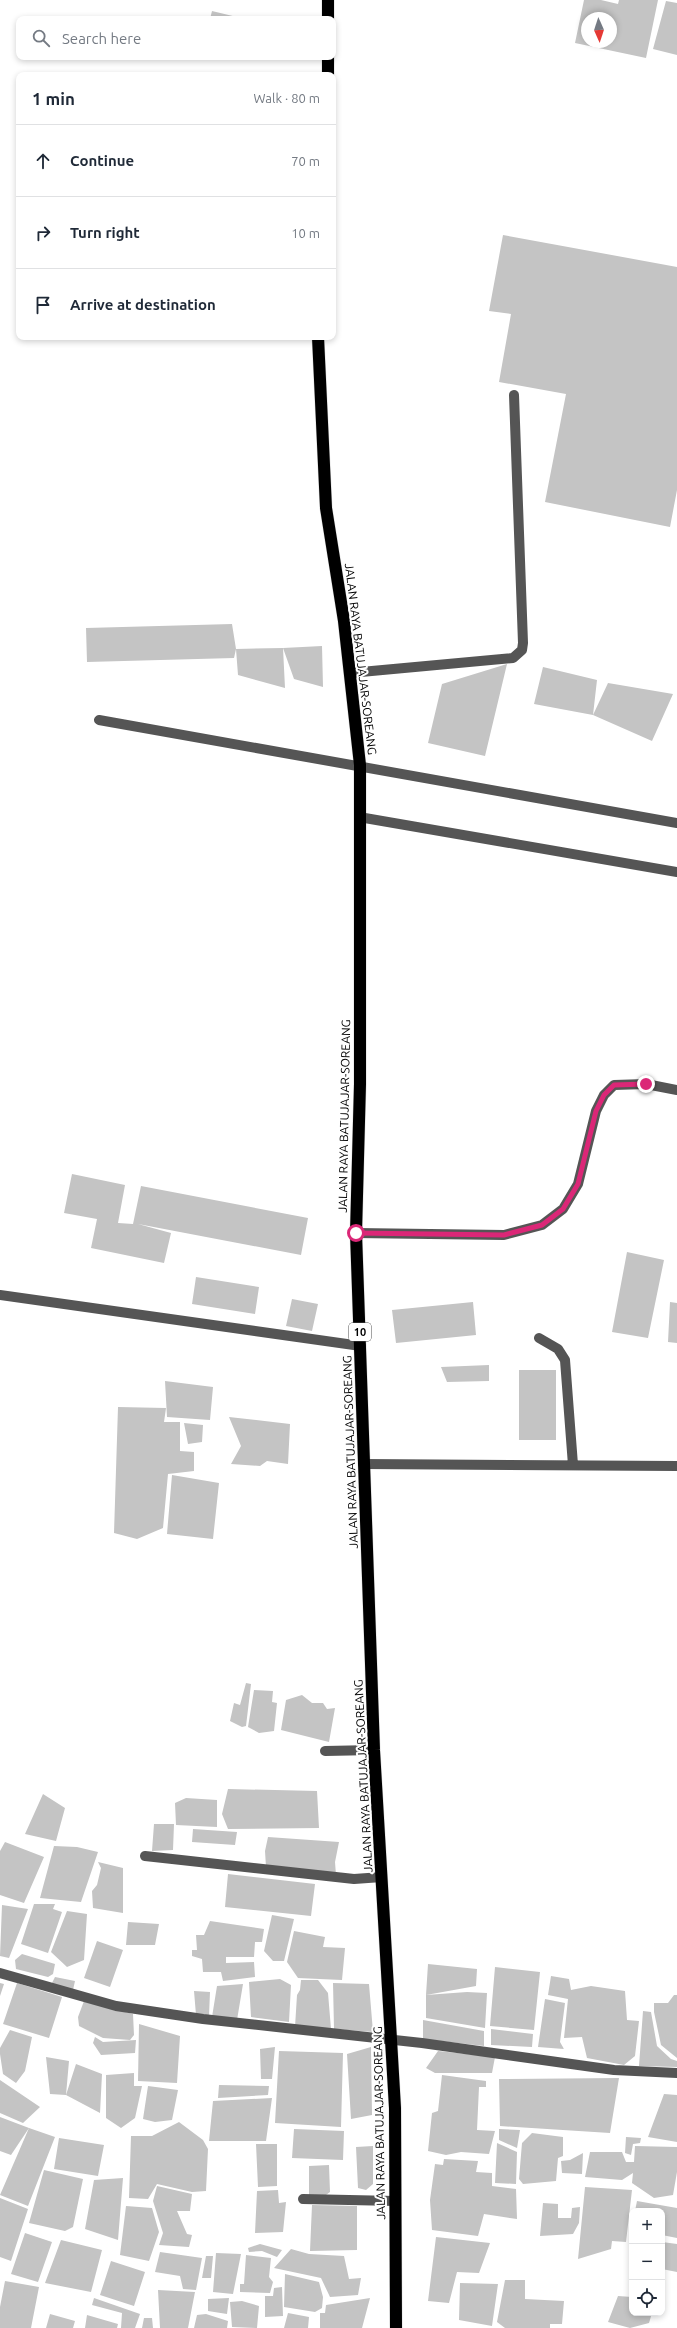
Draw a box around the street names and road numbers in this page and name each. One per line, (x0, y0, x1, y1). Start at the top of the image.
street label: JALAN RAYA BATUJAJAR-SOREANG (343, 562, 379, 756)
street label: JALAN RAYA BATUJAJAR-SOREANG (336, 1019, 352, 1213)
road number: 10 (349, 1323, 371, 1341)
street label: JALAN RAYA BATUJAJAR-SOREANG (340, 1355, 360, 1549)
street label: JALAN RAYA BATUJAJAR-SOREANG (351, 1679, 375, 1873)
street label: JALAN RAYA BATUJAJAR-SOREANG (371, 2026, 387, 2220)

